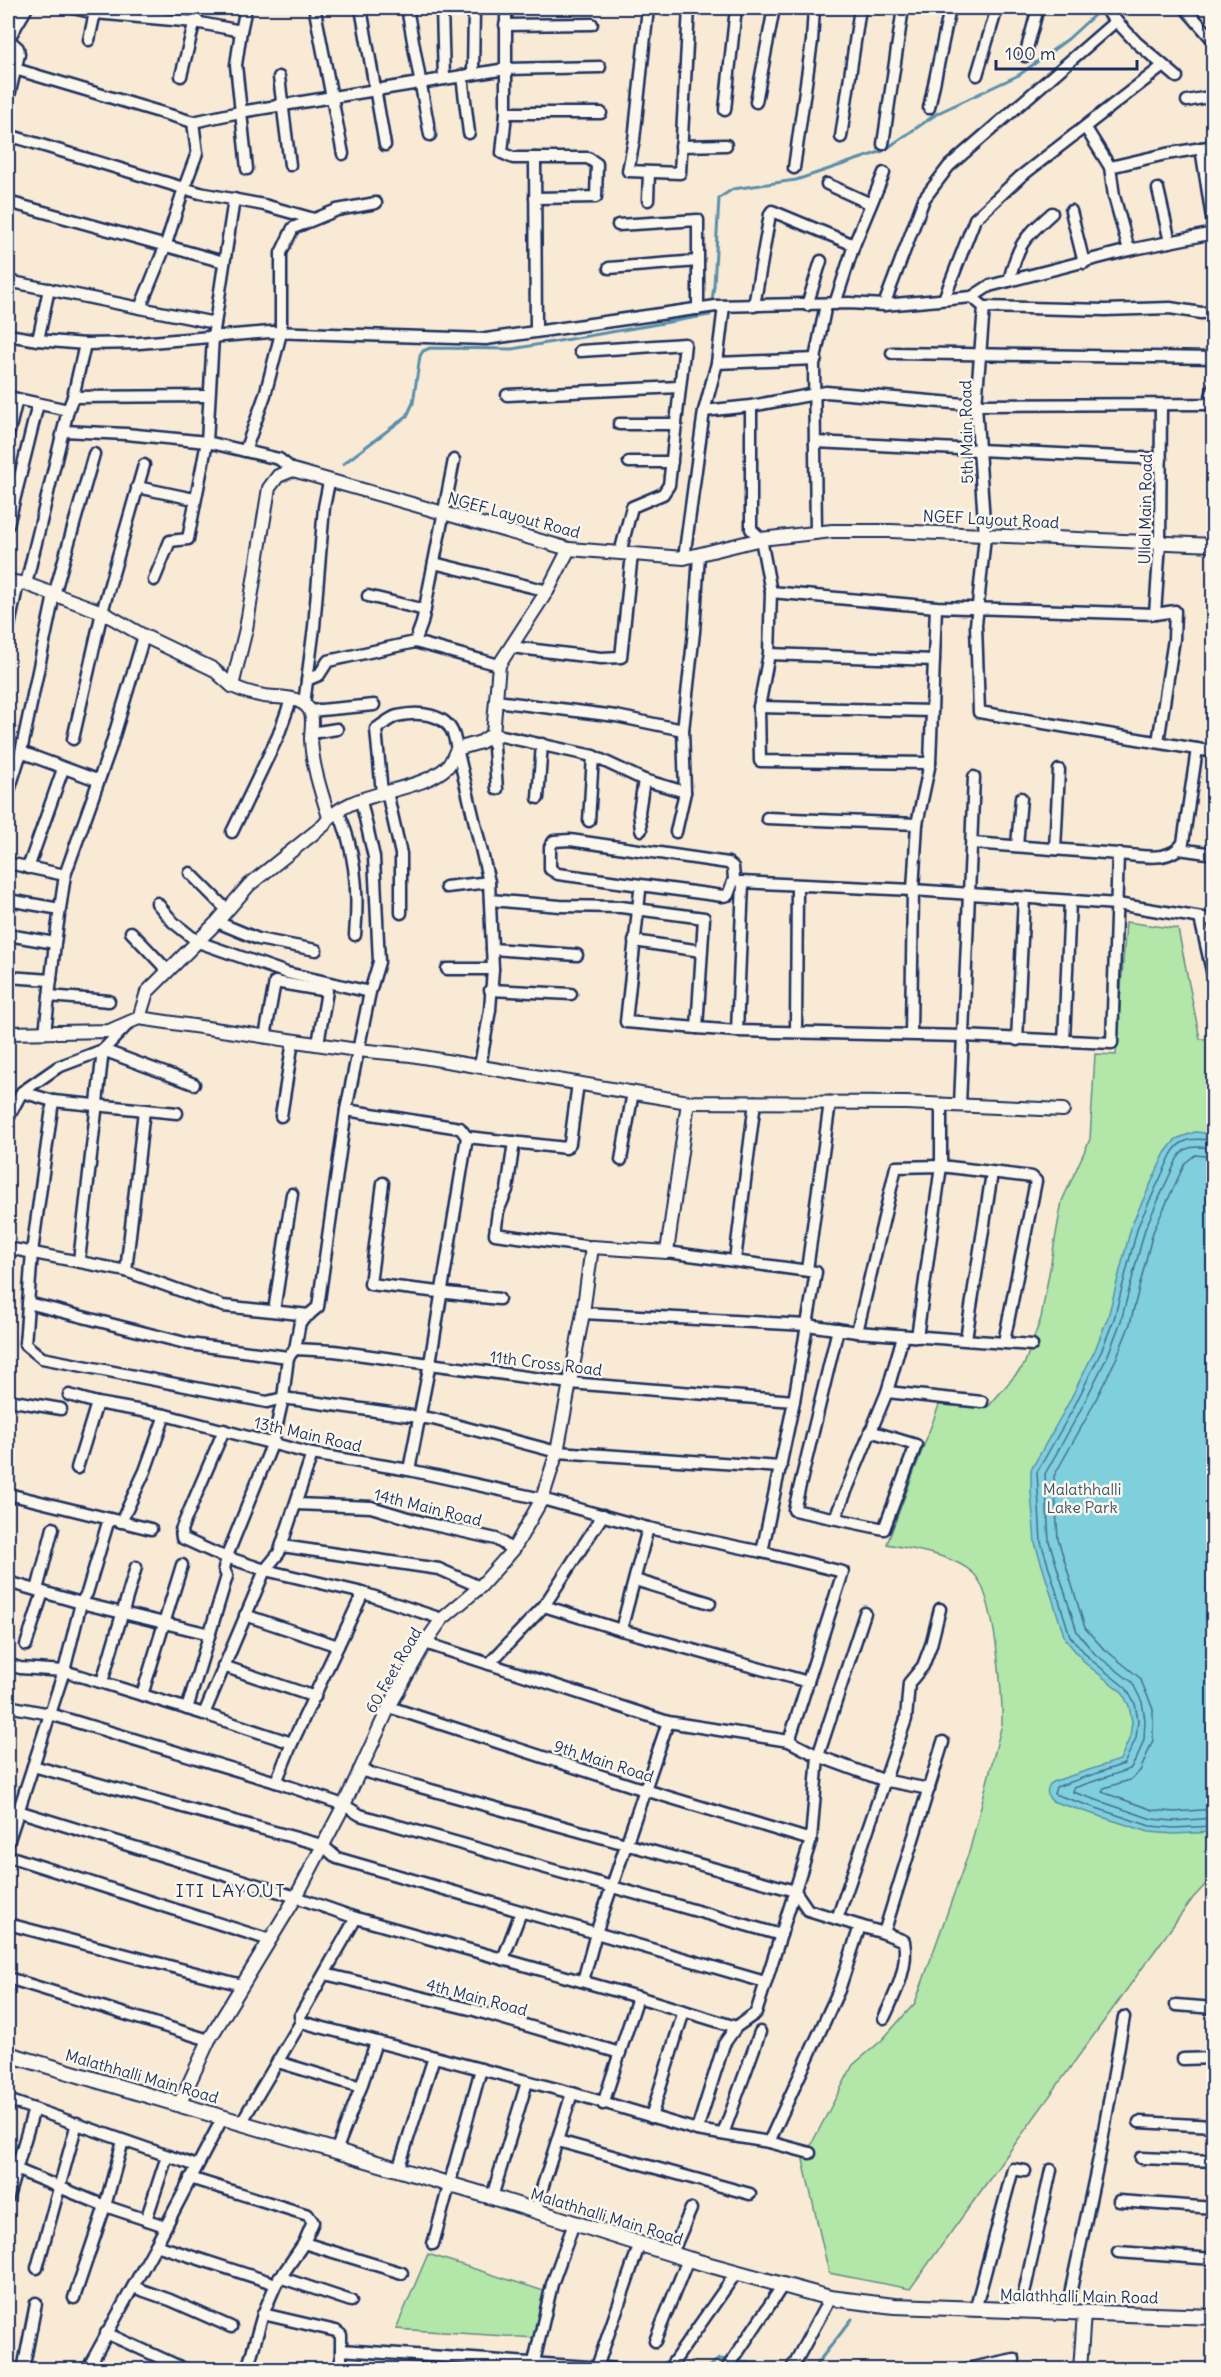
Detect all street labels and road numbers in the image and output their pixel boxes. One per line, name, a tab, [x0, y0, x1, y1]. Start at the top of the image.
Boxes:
street label: 5th Main Road	[955, 380, 977, 484]
street label: Ullal Main Road	[1134, 453, 1156, 565]
street label: NGEF Layout Road	[445, 488, 583, 542]
street label: NGEF Layout Road	[922, 505, 1060, 533]
street label: 11th Cross Road	[489, 1346, 603, 1380]
street label: 13th Main Road	[252, 1412, 364, 1456]
street label: 14th Main Road	[372, 1484, 484, 1530]
street label: 60 Feet Road	[360, 1624, 426, 1716]
street label: 9th Main Road	[552, 1735, 656, 1787]
street label: 4th Main Road	[424, 1974, 530, 2020]
street label: Malathhalli Main Road	[63, 2045, 221, 2107]
street label: Malathhalli Main Road	[528, 2183, 686, 2249]
street label: Malathhalli Main Road	[1000, 2285, 1158, 2307]

